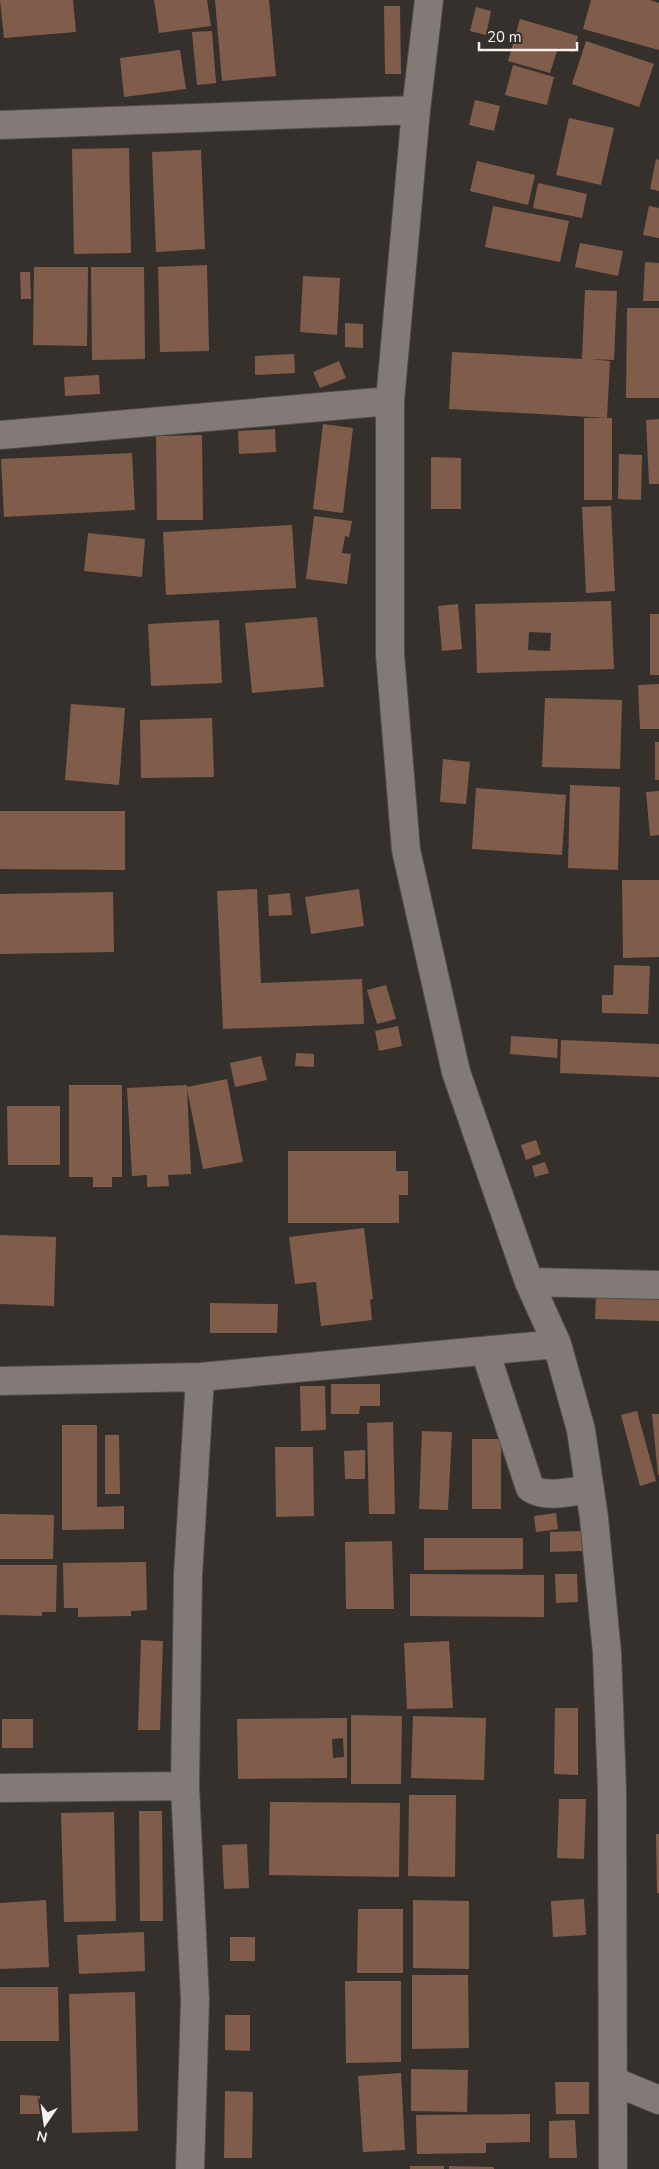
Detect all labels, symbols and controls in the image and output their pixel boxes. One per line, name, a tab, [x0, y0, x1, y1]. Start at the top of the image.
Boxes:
scale bar	[479, 20, 576, 52]
text: 20 m	[487, 27, 522, 47]
north arrow	[20, 2099, 70, 2149]
text: N	[35, 2126, 49, 2147]

